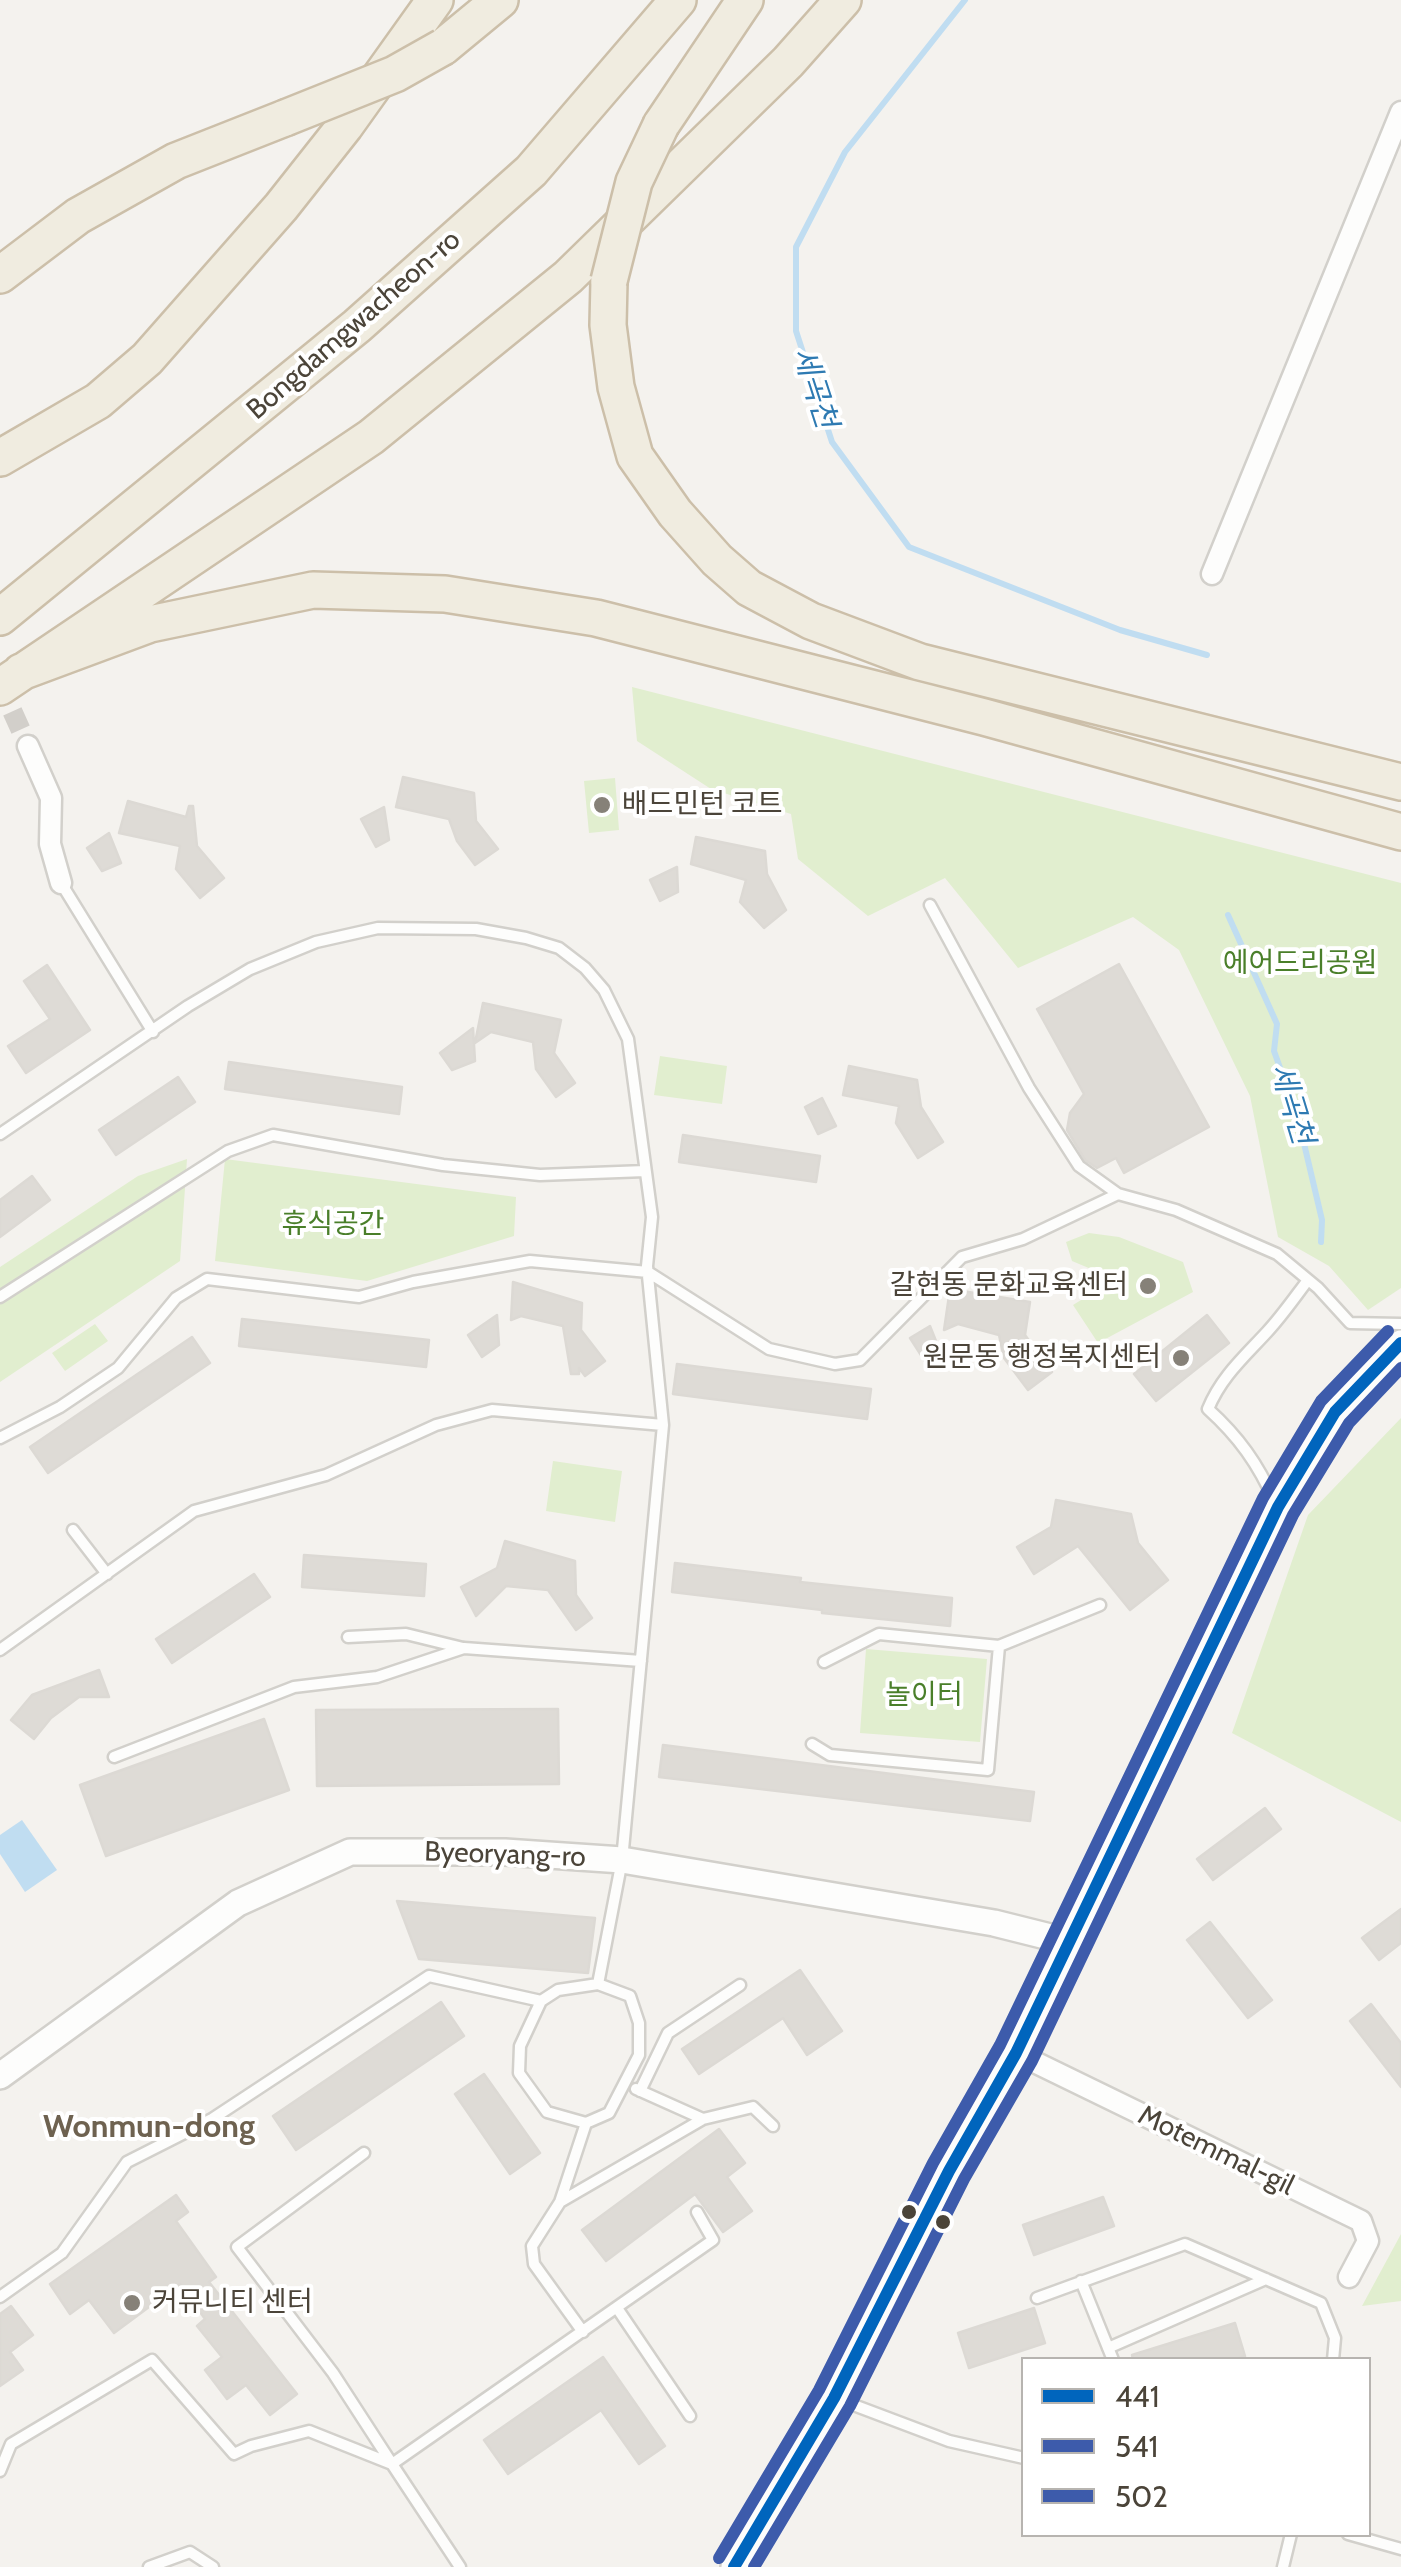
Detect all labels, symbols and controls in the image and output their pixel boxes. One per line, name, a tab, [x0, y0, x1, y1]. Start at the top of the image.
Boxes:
street label: Bongdamgwacheon-ro	[240, 223, 468, 427]
water label: 세곡천	[784, 343, 844, 433]
place label: 배드민턴 코트	[622, 788, 783, 822]
marker: 배드민턴 코트	[591, 794, 613, 816]
park label: 에어드리공원	[1223, 947, 1377, 981]
water label: 세곡천	[1262, 1059, 1320, 1149]
park label: 휴식공간	[281, 1208, 385, 1242]
place label: 갈현동 문화교육센터	[890, 1269, 1128, 1303]
marker: 갈현동 문화교육센터	[1137, 1275, 1159, 1297]
place label: 원문동 행정복지센터	[923, 1341, 1161, 1375]
marker: 원문동 행정복지센터	[1170, 1347, 1192, 1369]
park label: 놀이터	[885, 1679, 963, 1713]
street label: Byeoryang-ro	[424, 1835, 586, 1875]
street label: Motemmal-gil	[1133, 2099, 1299, 2203]
district label: Wonmun-dong	[43, 2109, 255, 2147]
unlabelled marker	[899, 2202, 919, 2222]
unlabelled marker	[933, 2212, 953, 2232]
place label: 커뮤니티 센터	[152, 2286, 313, 2320]
marker: 커뮤니티 센터	[121, 2292, 143, 2314]
legend	[1021, 2357, 1371, 2537]
text: 441	[1115, 2378, 1159, 2415]
text: 541	[1115, 2428, 1158, 2465]
text: 502	[1115, 2478, 1168, 2515]

